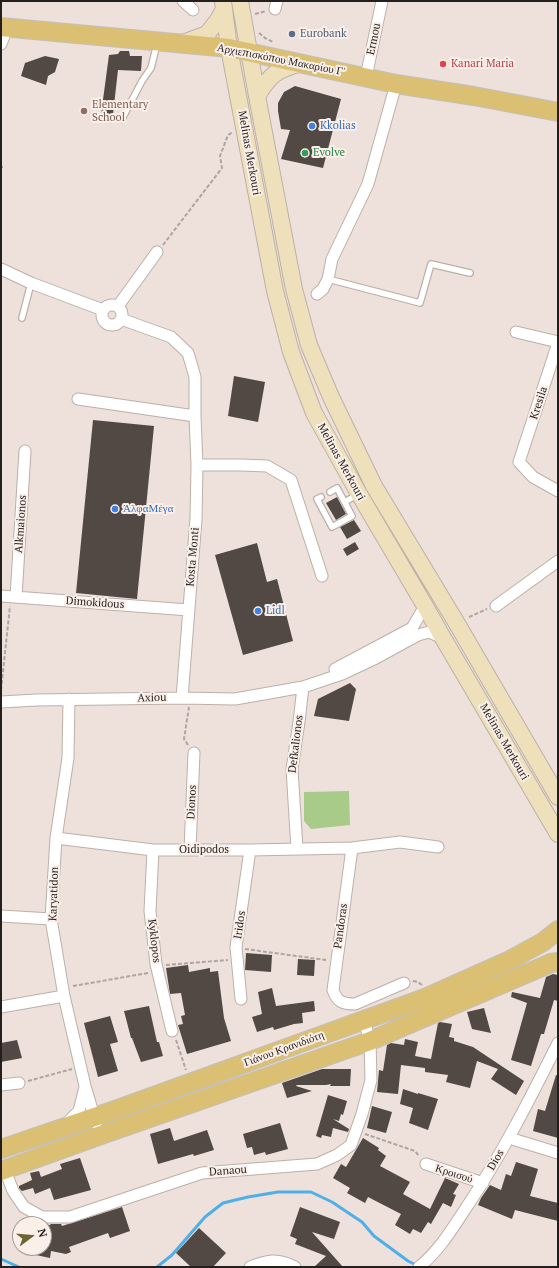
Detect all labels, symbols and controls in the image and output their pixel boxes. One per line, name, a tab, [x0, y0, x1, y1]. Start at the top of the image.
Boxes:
street label: Ermou	[364, 22, 384, 56]
place label: Eurobank	[300, 27, 347, 41]
marker: Eurobank	[287, 29, 297, 39]
street label: Αρχιεπισκόπου Μακαρίου Γ'	[216, 41, 346, 79]
place label: Kanari Maria	[451, 57, 514, 71]
marker: Kanari Maria	[438, 59, 448, 69]
place label: Elementary School	[92, 98, 148, 124]
marker: Elementary School	[79, 106, 89, 116]
street label: Melinas Merkouri	[235, 110, 263, 196]
place label: Kkolias	[320, 119, 356, 133]
marker: Kkolias	[307, 121, 317, 131]
place label: Evolve	[313, 146, 345, 160]
marker: Evolve	[300, 148, 310, 158]
street label: Kresila	[528, 385, 550, 421]
street label: Melinas Merkouri	[314, 421, 368, 503]
street label: Alkmaionos	[12, 494, 30, 554]
place label: ΆλφαΜέγα	[123, 502, 173, 516]
marker: ΆλφαΜέγα	[110, 504, 120, 514]
street label: Kosta Monti	[184, 527, 202, 587]
street label: Dimokidous	[65, 594, 125, 612]
place label: Lidl	[266, 604, 285, 618]
marker: Lidl	[253, 606, 263, 616]
street label: Axiou	[137, 691, 167, 705]
street label: Melinas Merkouri	[477, 701, 531, 783]
street label: Defkalionos	[286, 714, 306, 774]
street label: Dionos	[185, 784, 199, 820]
street label: Oidipodos	[179, 843, 229, 857]
street label: Karyatidon	[46, 867, 62, 921]
street label: Pandoras	[331, 903, 351, 949]
street label: Iridos	[231, 910, 249, 940]
street label: Kyklopos	[145, 918, 163, 964]
street label: Γιάνου Κρανιδιότη	[242, 1028, 326, 1070]
street label: Dios	[485, 1147, 507, 1173]
street label: Κροισού	[434, 1162, 474, 1186]
street label: Danaou	[209, 1163, 247, 1179]
north arrow	[12, 1216, 52, 1256]
text: N	[35, 1227, 50, 1239]

